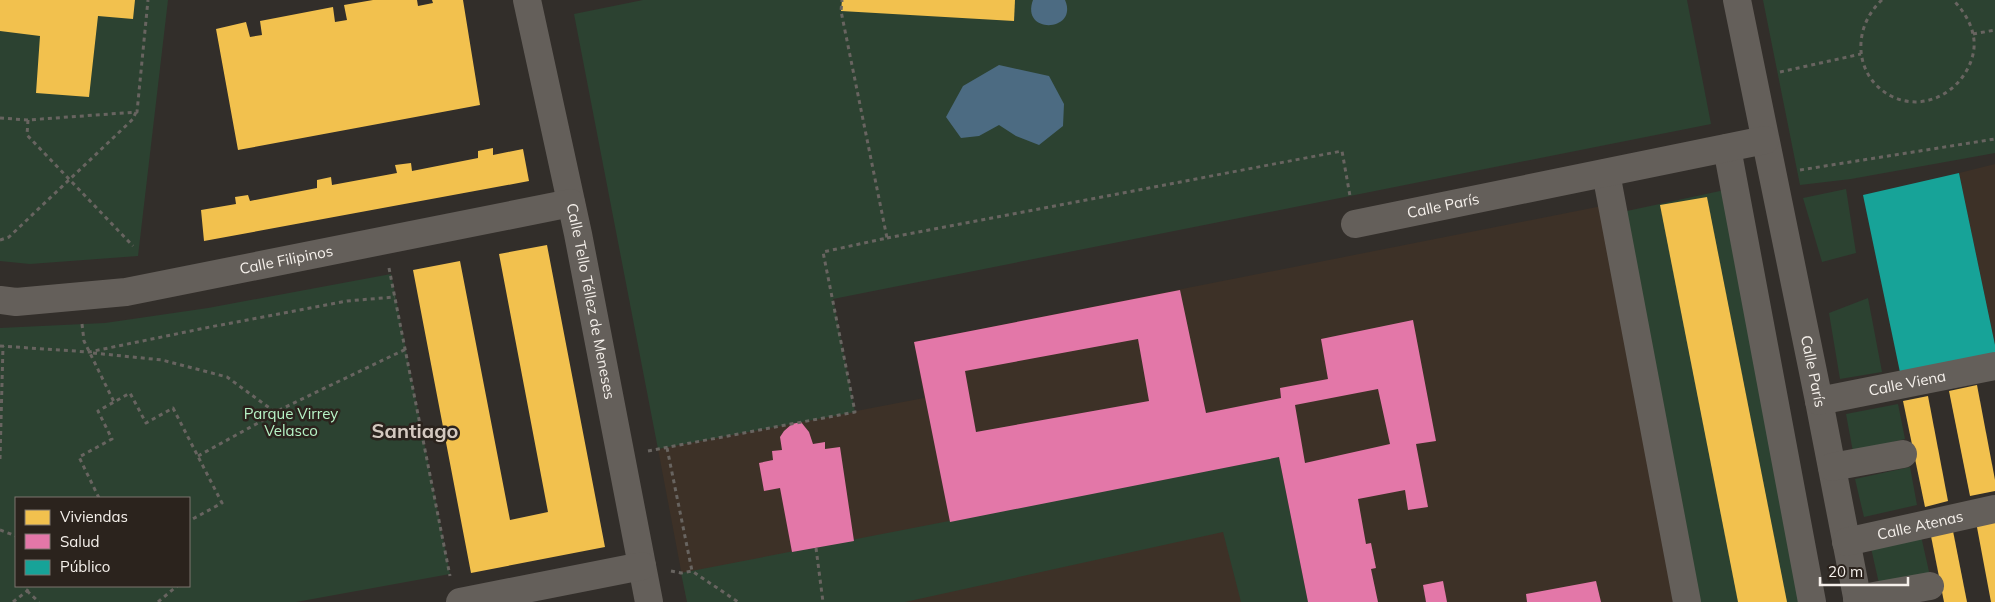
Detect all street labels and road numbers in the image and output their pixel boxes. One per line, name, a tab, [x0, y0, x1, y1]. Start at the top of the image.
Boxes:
street label: Calle París	[1405, 189, 1481, 222]
street label: Calle Tello Téllez de Meneses	[563, 201, 620, 401]
street label: Calle Filipinos	[238, 241, 335, 278]
street label: Calle París	[1797, 333, 1830, 409]
street label: Calle Viena	[1867, 366, 1947, 400]
street label: Calle Atenas	[1875, 506, 1965, 544]

